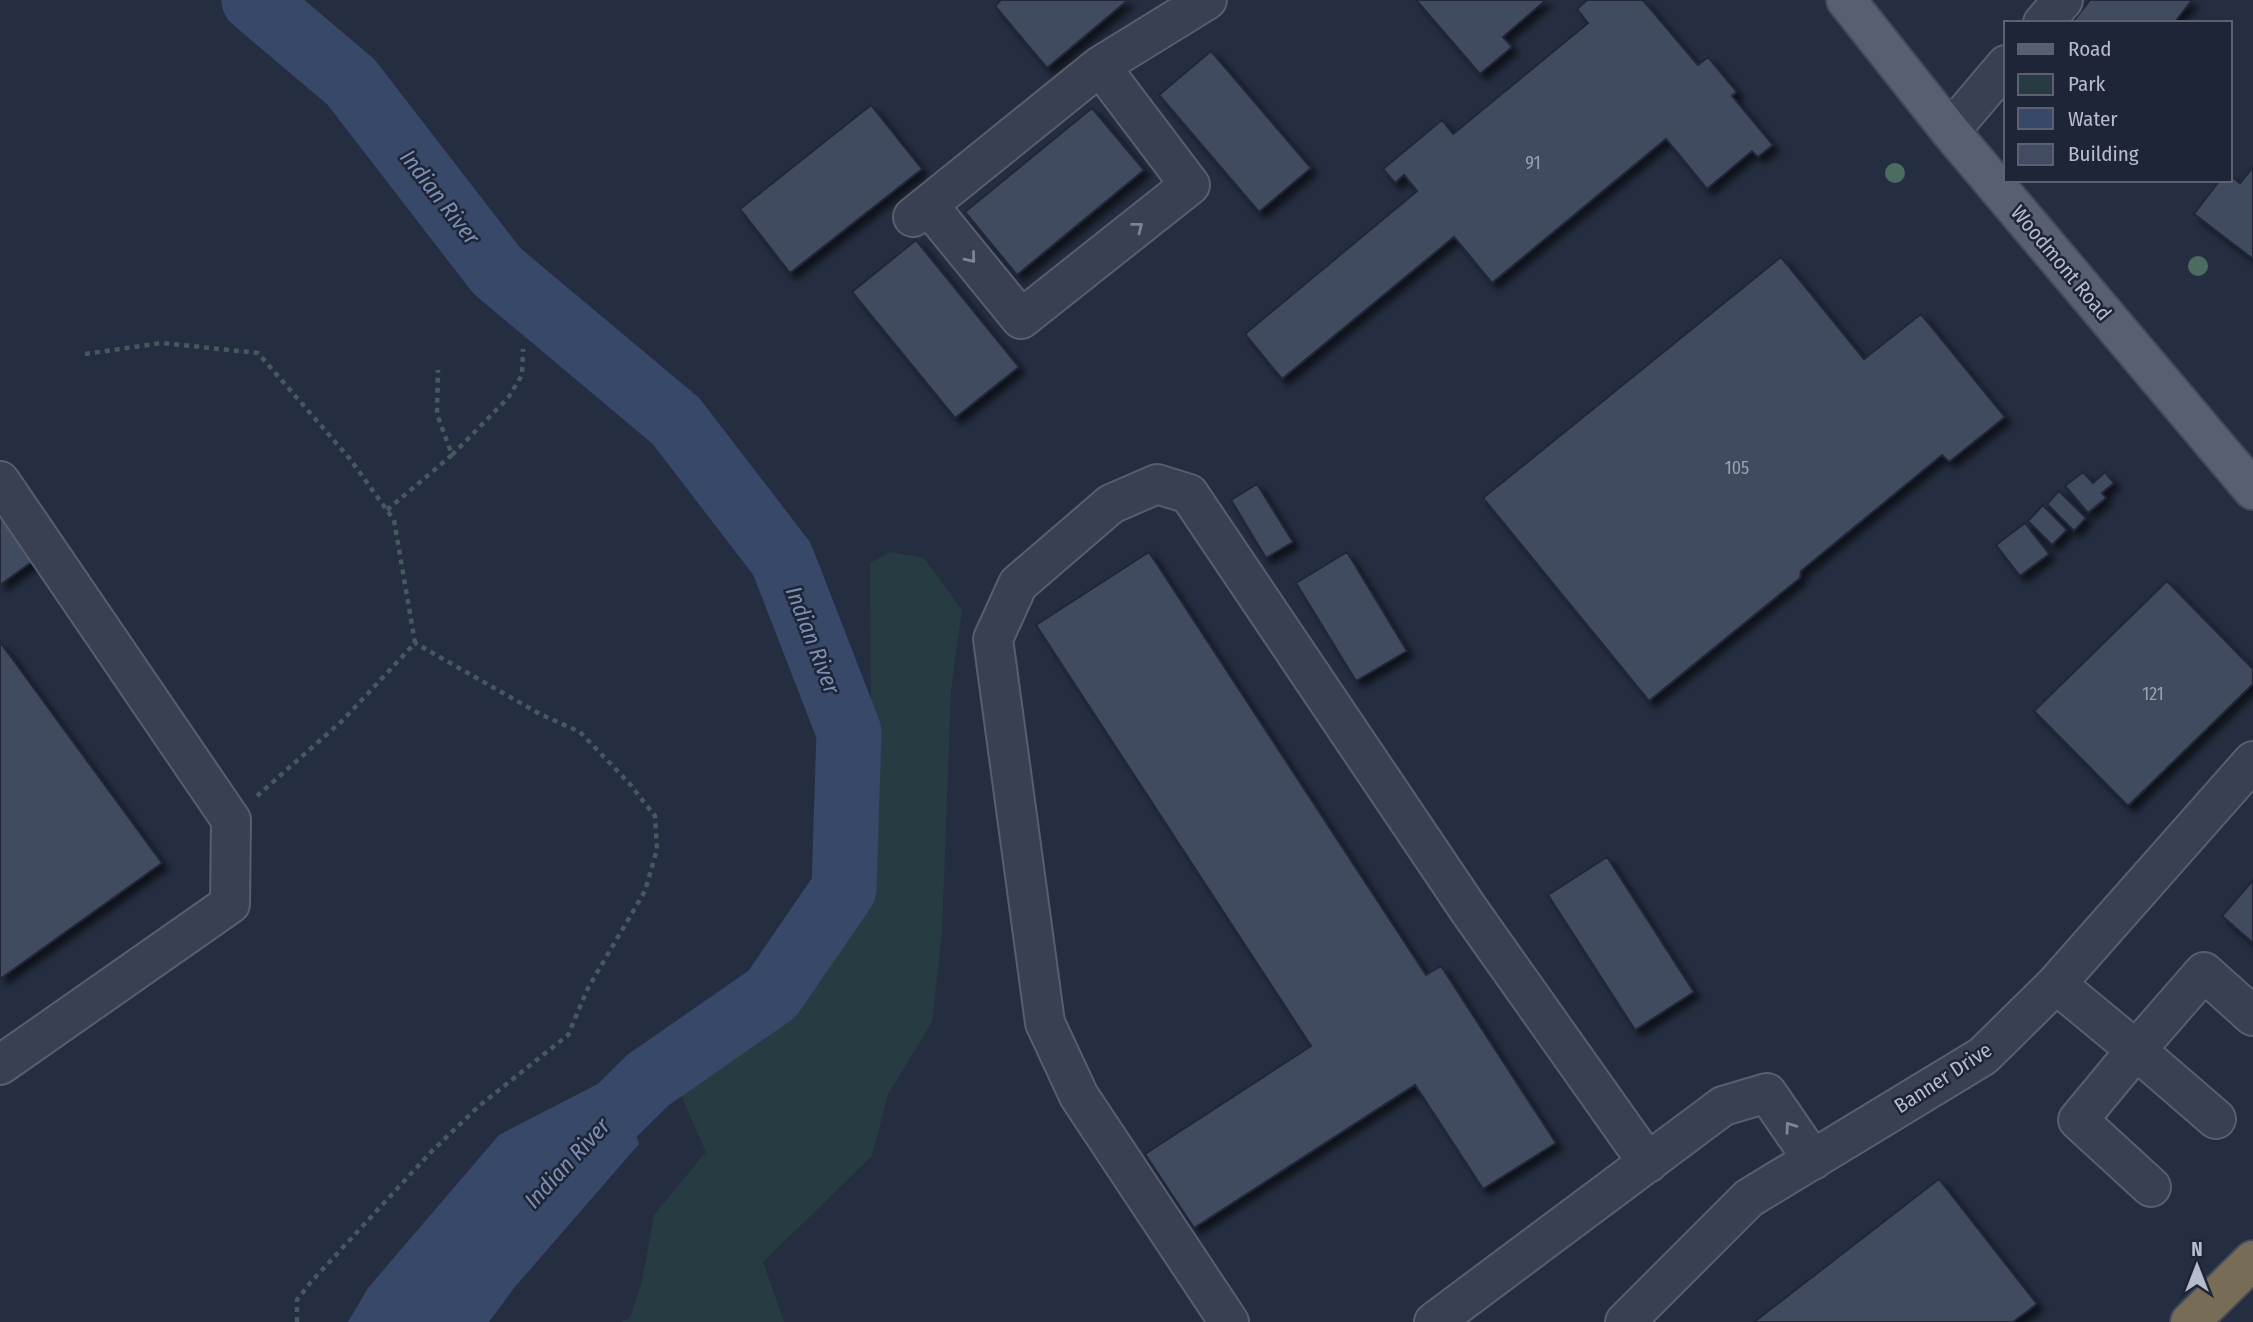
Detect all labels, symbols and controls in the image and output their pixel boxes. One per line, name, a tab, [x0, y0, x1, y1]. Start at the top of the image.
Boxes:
legend	[2004, 21, 2232, 182]
text: Road	[2068, 36, 2112, 62]
text: Park	[2068, 71, 2106, 97]
text: Water	[2068, 106, 2118, 132]
text: Building	[2068, 141, 2139, 167]
water label: Indian River	[394, 144, 486, 251]
house number: 91	[1525, 152, 1541, 174]
street label: Woodmont Road	[2005, 200, 2117, 326]
one-way arrow	[1130, 222, 1142, 235]
one-way arrow	[963, 250, 975, 263]
house number: 105	[1725, 457, 1749, 479]
water label: Indian River	[780, 582, 847, 699]
house number: 121	[2142, 683, 2164, 705]
street label: Banner Drive	[1889, 1037, 1997, 1119]
water label: Indian River	[518, 1112, 616, 1214]
one-way arrow	[1785, 1121, 1798, 1134]
north arrow	[2162, 1231, 2232, 1301]
text: N	[2191, 1238, 2203, 1261]

